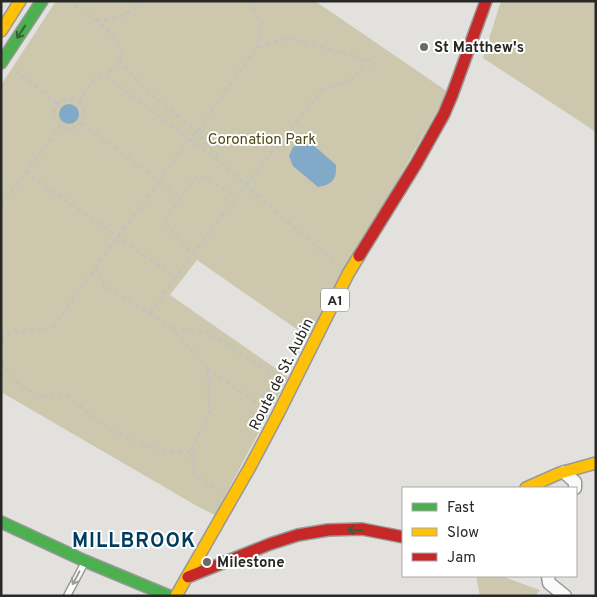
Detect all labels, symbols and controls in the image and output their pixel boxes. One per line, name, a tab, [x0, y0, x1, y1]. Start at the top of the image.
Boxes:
one-way arrow	[16, 25, 27, 39]
place label: St Matthew's	[434, 39, 524, 58]
marker: St Matthew's	[418, 41, 430, 53]
park label: Coronation Park	[208, 131, 316, 150]
road number: A1	[321, 288, 349, 312]
street label: Route de St. Aubin	[246, 315, 319, 434]
legend	[402, 487, 577, 577]
text: Fast	[447, 499, 475, 518]
text: Slow	[447, 524, 479, 543]
one-way arrow	[347, 525, 364, 535]
district label: MILLBROOK	[72, 529, 196, 555]
text: Jam	[447, 549, 476, 568]
place label: Milestone	[217, 554, 285, 573]
marker: Milestone	[201, 556, 213, 568]
one-way arrow	[71, 571, 81, 586]

